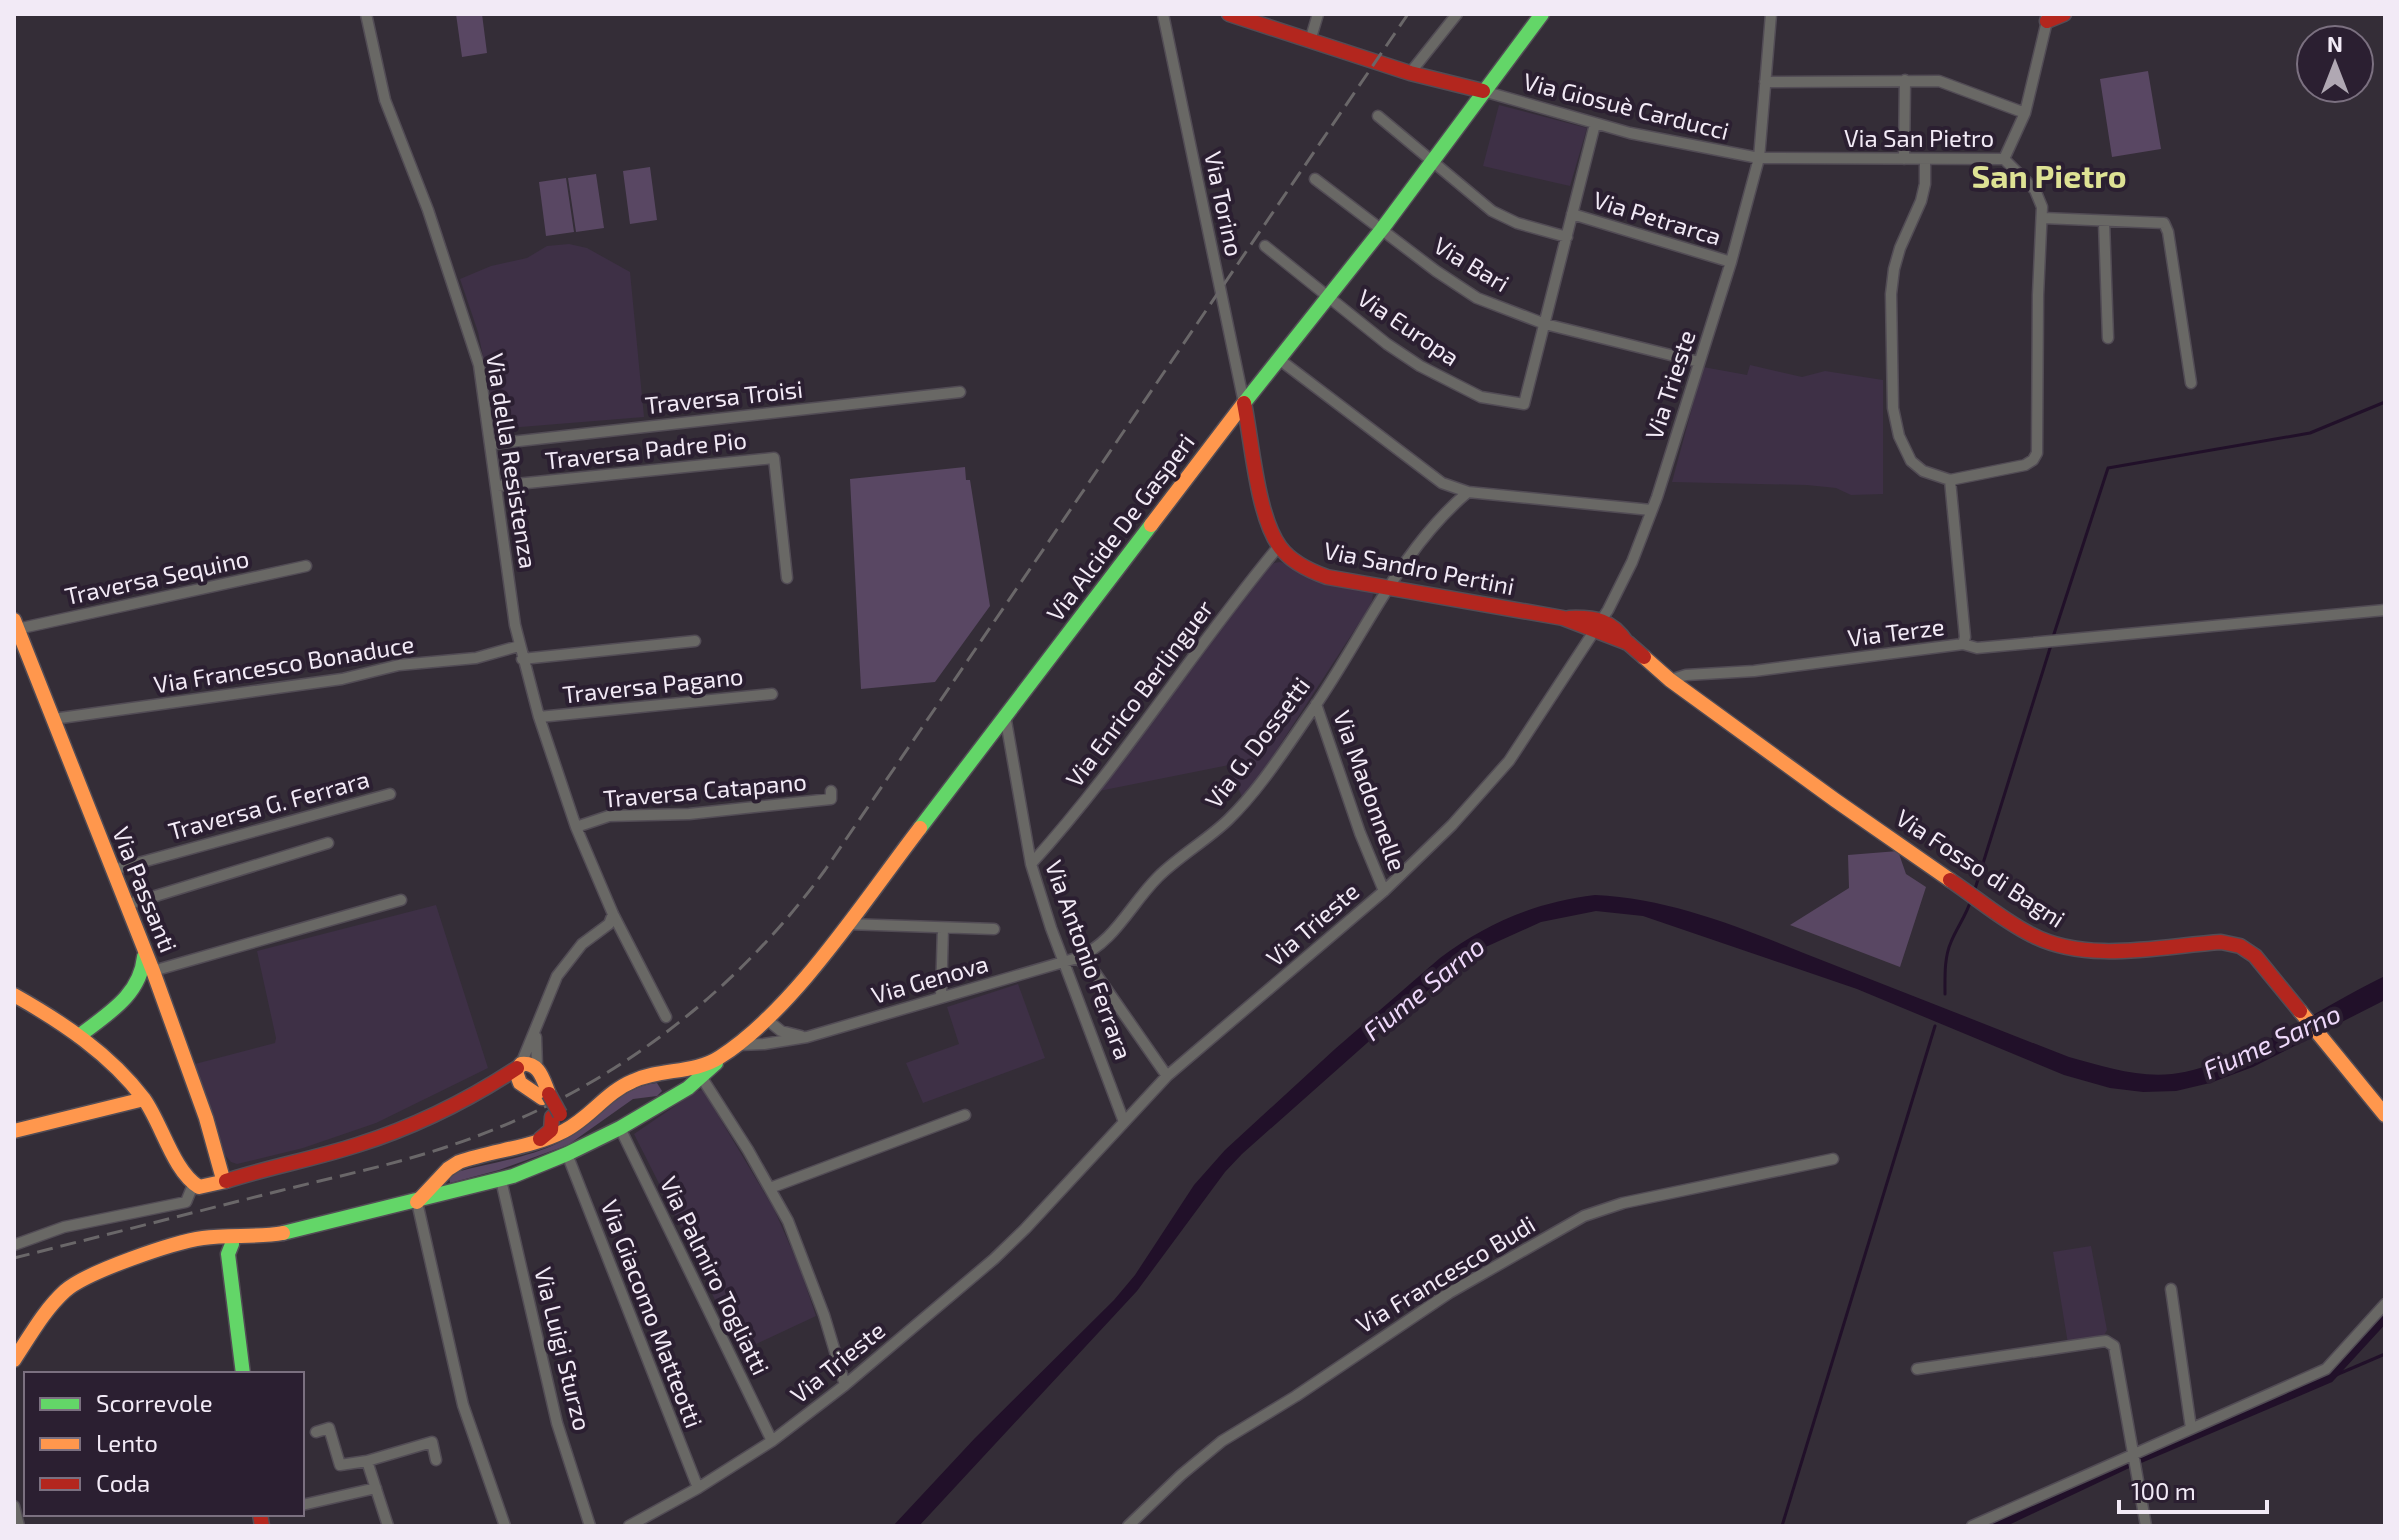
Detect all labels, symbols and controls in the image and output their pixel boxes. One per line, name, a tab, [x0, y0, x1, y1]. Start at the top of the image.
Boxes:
north arrow	[2295, 24, 2375, 104]
text: N	[2327, 30, 2343, 56]
street label: Via Giosuè Carducci	[1521, 66, 1732, 145]
street label: Via San Pietro	[1844, 123, 1994, 152]
street label: Via Torino	[1199, 149, 1250, 259]
district label: San Pietro	[1971, 156, 2127, 194]
street label: Via Petrarca	[1590, 184, 1725, 251]
street label: Via Bari	[1429, 230, 1515, 297]
street label: Via Europa	[1353, 282, 1465, 371]
street label: Via Trieste	[1638, 326, 1701, 443]
street label: Via della Resistenza	[481, 351, 544, 571]
street label: Traversa Troisi	[643, 374, 804, 419]
street label: Traversa Padre Pio	[544, 424, 748, 475]
street label: Via Alcide De Gasperi	[1040, 428, 1200, 627]
street label: Via Sandro Pertini	[1322, 535, 1517, 600]
street label: Traversa Sequino	[62, 543, 251, 610]
street label: Via Enrico Berlinguer	[1059, 594, 1219, 792]
street label: Via Terze	[1846, 611, 1946, 652]
street label: Via Francesco Bonaduce	[152, 629, 416, 698]
street label: Traversa Pagano	[561, 661, 745, 708]
street label: Via G. Dossetti	[1198, 671, 1315, 813]
street label: Via Madonnelle	[1328, 706, 1413, 875]
street label: Traversa G. Ferrara	[165, 764, 372, 845]
street label: Traversa Catapano	[602, 766, 808, 813]
street label: Via Fosso di Bagni	[1891, 802, 2071, 933]
street label: Via Passanti	[107, 822, 184, 956]
street label: Via Antonio Ferrara	[1040, 856, 1139, 1063]
street label: Via Trieste	[1260, 876, 1364, 972]
water label: Fiume Sarno	[1356, 930, 1490, 1046]
street label: Via Genova	[868, 948, 991, 1009]
water label: Fiume Sarno	[2198, 997, 2345, 1085]
street label: Via Palmiro Togliatti	[655, 1171, 776, 1379]
street label: Via Giacomo Matteotti	[596, 1195, 709, 1431]
street label: Via Francesco Budi	[1350, 1209, 1540, 1339]
street label: Via Luigi Sturzo	[529, 1264, 598, 1433]
street label: Via Trieste	[784, 1315, 890, 1409]
legend	[24, 1372, 304, 1516]
text: Scorrevole	[96, 1388, 213, 1417]
text: Lento	[96, 1428, 158, 1457]
scale bar	[2119, 1464, 2267, 1514]
text: Coda	[96, 1468, 150, 1497]
text: 100 m	[2131, 1476, 2196, 1505]

